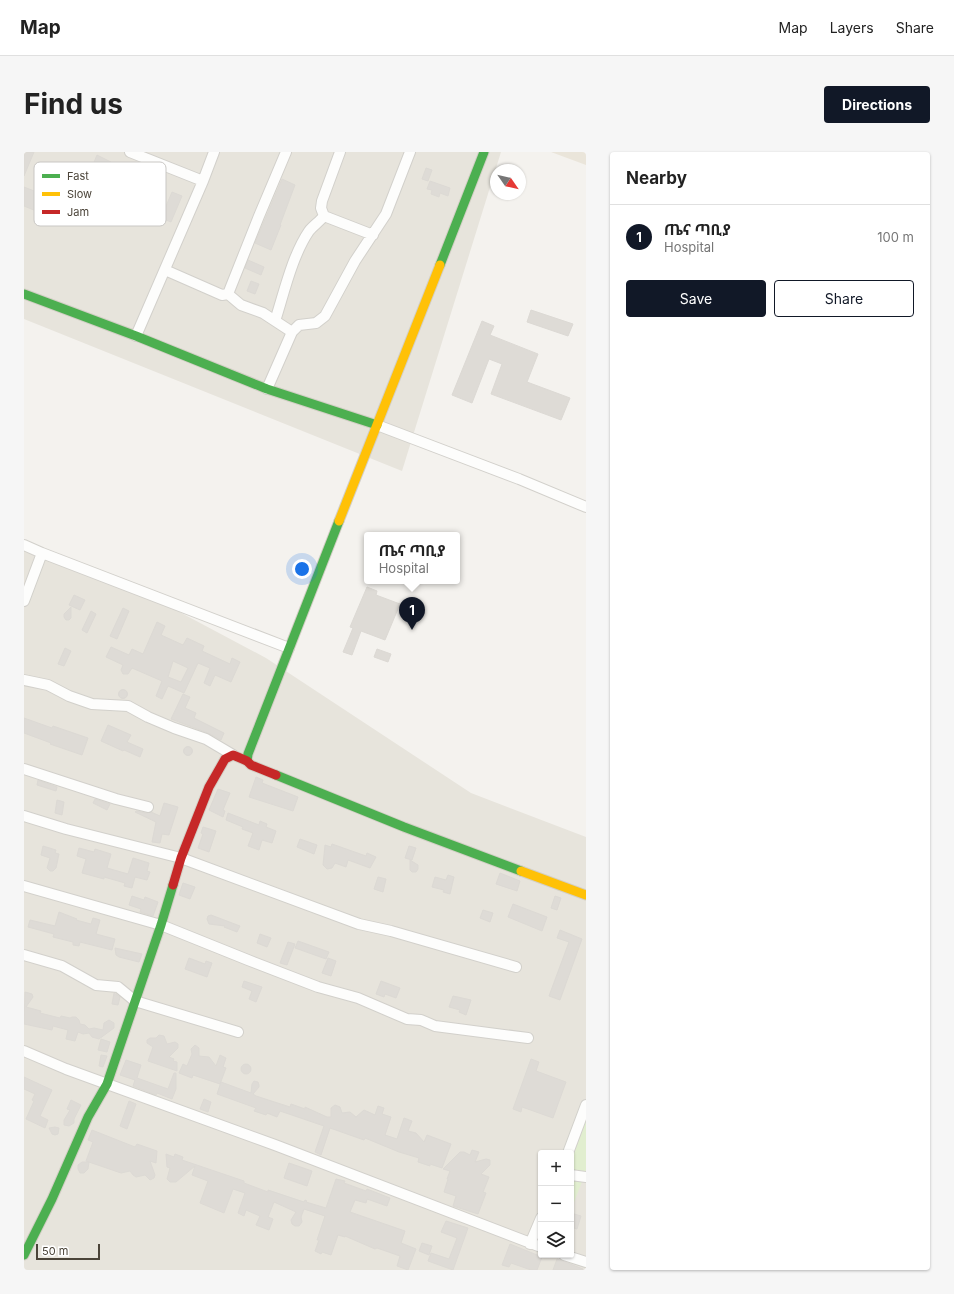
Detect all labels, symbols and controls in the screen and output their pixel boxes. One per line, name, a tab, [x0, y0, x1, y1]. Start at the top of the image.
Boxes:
text: Map	[20, 16, 61, 39]
text: Map	[779, 19, 808, 36]
text: Layers	[830, 19, 874, 36]
text: Share	[896, 19, 934, 36]
button: Directions	[824, 86, 930, 123]
text: Find us	[24, 87, 123, 121]
legend	[34, 162, 166, 226]
north arrow	[490, 164, 526, 200]
text: Nearby	[626, 168, 687, 188]
text: Fast	[67, 169, 89, 183]
text: Slow	[67, 187, 92, 201]
text: Jam	[67, 205, 89, 219]
text: ጤና ጣቢያ	[664, 220, 731, 239]
text: 1	[636, 229, 642, 245]
text: 100 m	[877, 229, 914, 245]
text: Hospital	[664, 239, 714, 255]
button: Save	[626, 280, 766, 317]
button: Share	[774, 280, 914, 317]
popup	[364, 532, 460, 584]
text: ጤና ጣቢያ	[379, 541, 445, 560]
your location	[292, 559, 312, 579]
text: Hospital	[379, 560, 429, 576]
pin: 1	[399, 597, 425, 630]
map controls	[538, 1150, 574, 1258]
button: +	[538, 1150, 574, 1186]
button: −	[538, 1186, 574, 1222]
button: layers	[538, 1222, 574, 1258]
scale bar	[36, 1242, 100, 1261]
text: 50 m	[42, 1244, 68, 1258]

